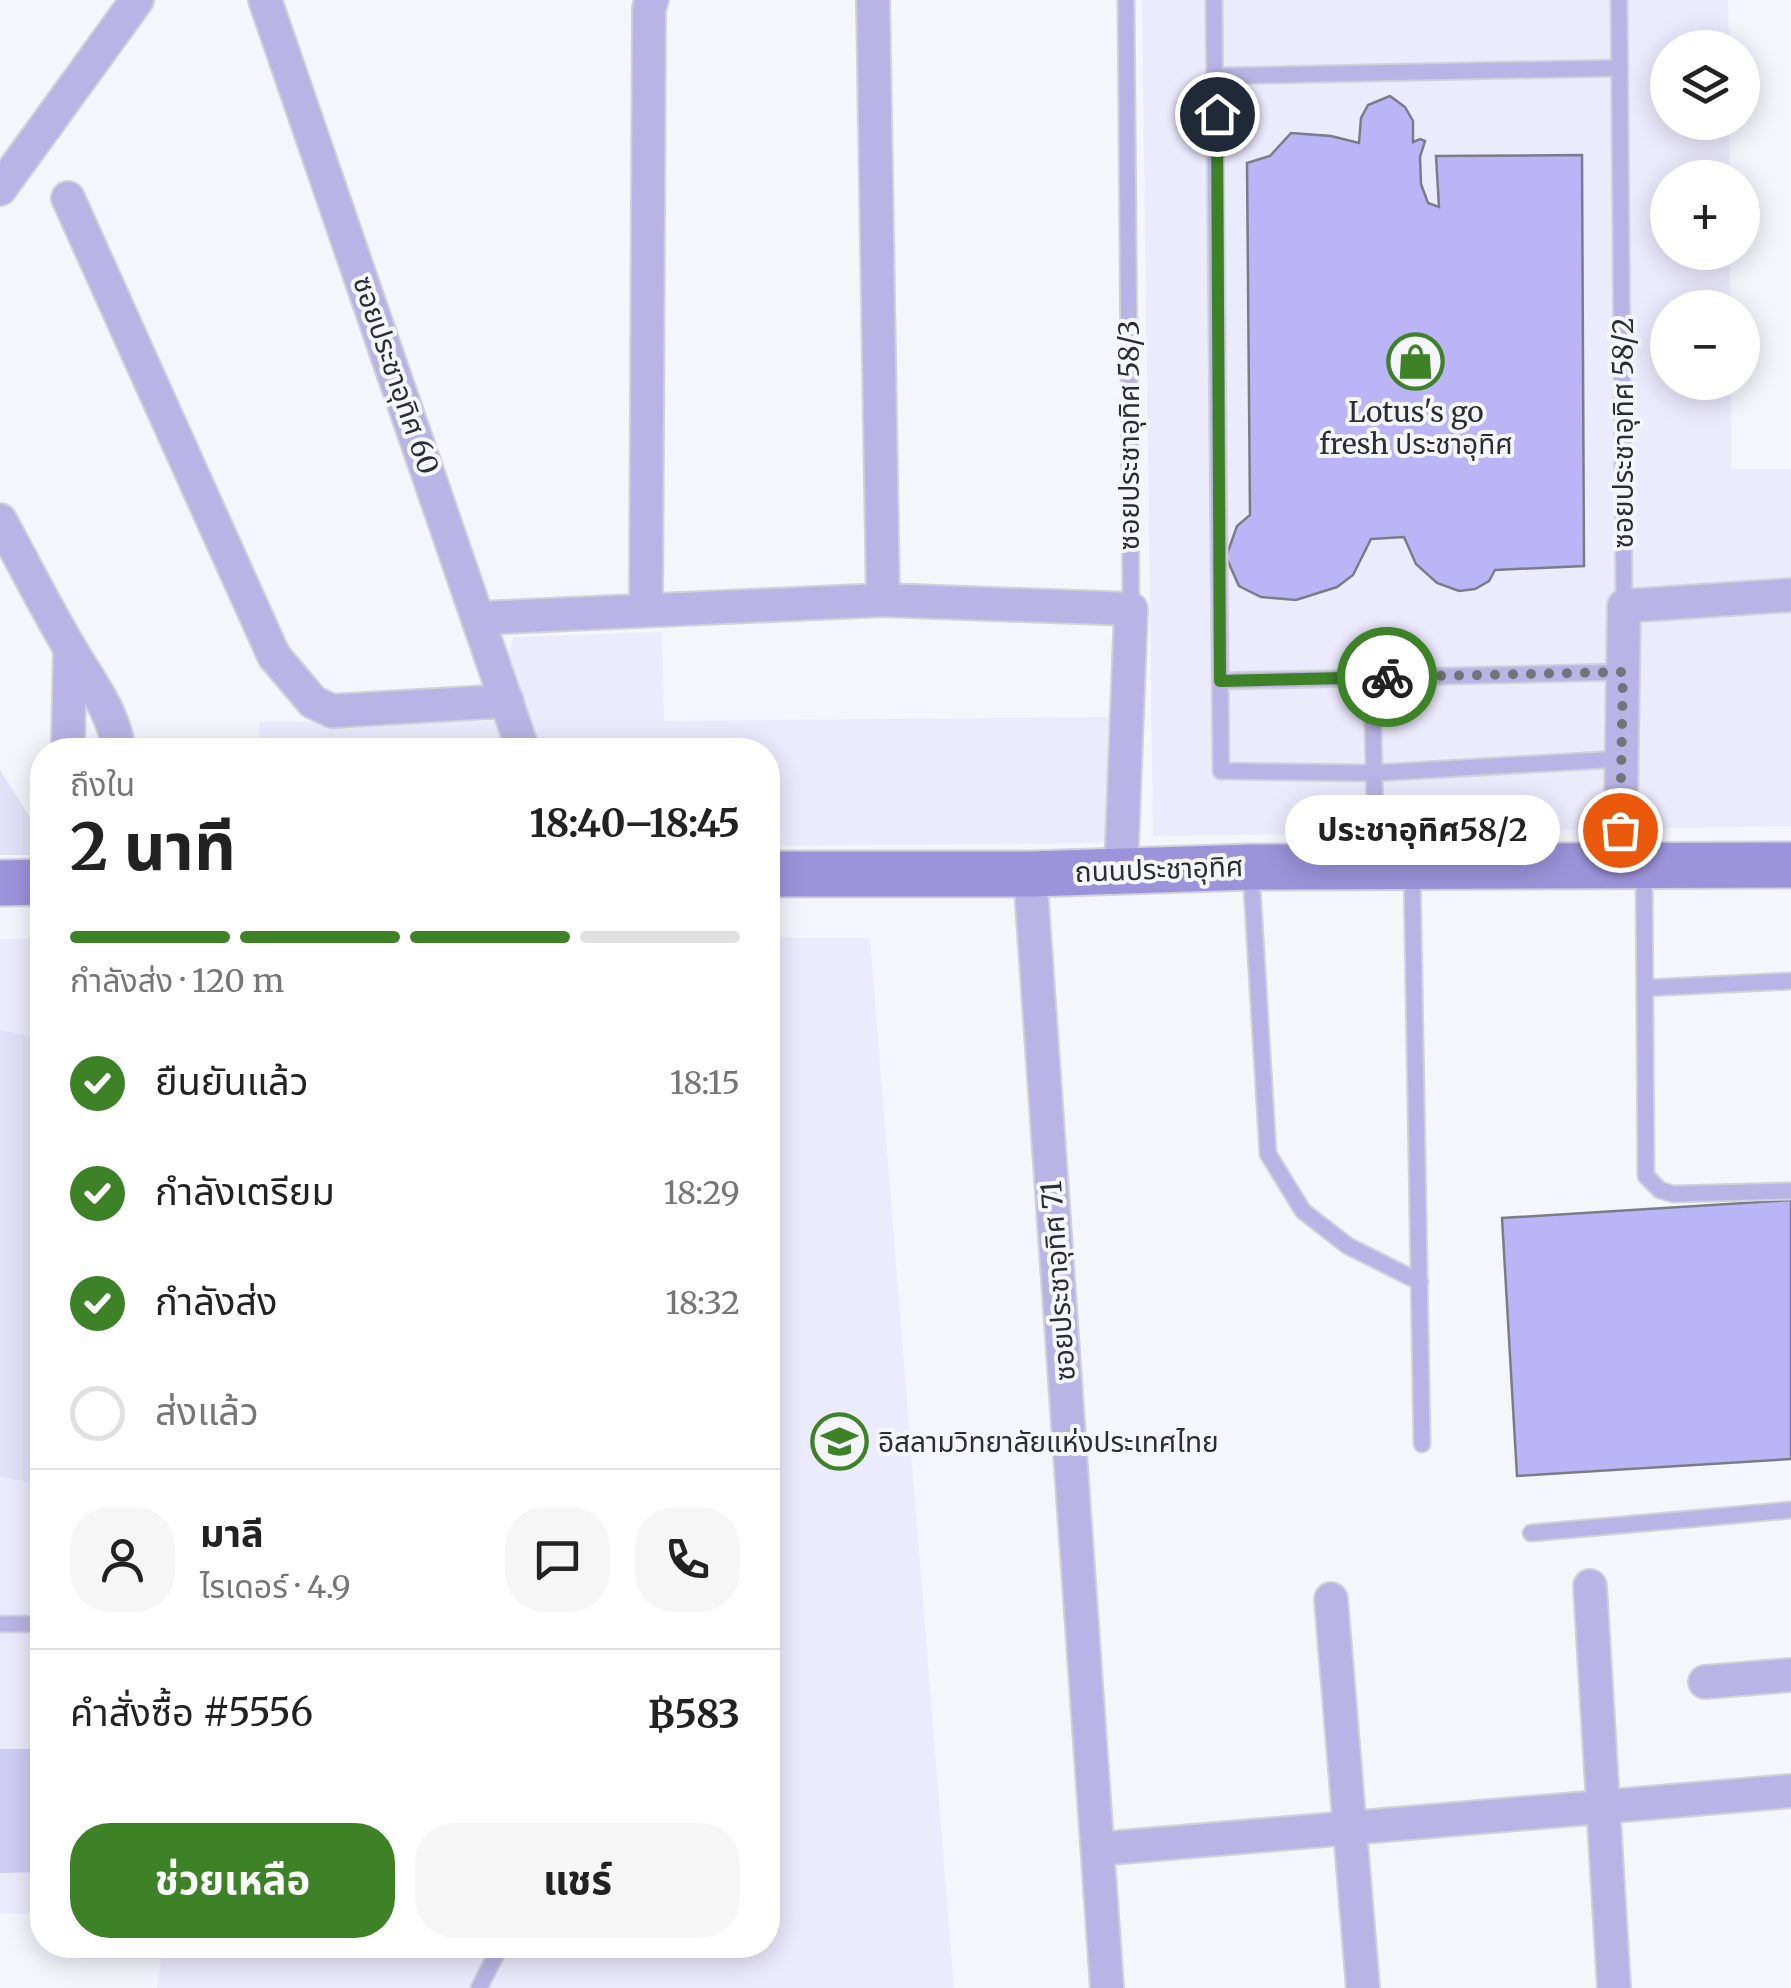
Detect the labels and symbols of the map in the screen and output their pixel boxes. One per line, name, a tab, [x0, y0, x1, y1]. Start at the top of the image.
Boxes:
pin	[1175, 72, 1260, 157]
street label: ซอยประชาอุทิศ 60	[345, 271, 447, 479]
street label: ซอยประชาอุทิศ 58/2	[1605, 317, 1641, 549]
street label: ซอยประชาอุทิศ 58/3	[1111, 320, 1147, 550]
shop icon: Lotus's go fresh ประชาอุทิศ	[1386, 331, 1446, 391]
place label: Lotus's go fresh ประชาอุทิศ	[1319, 394, 1513, 462]
courier	[1337, 627, 1437, 727]
pin	[1578, 788, 1663, 873]
callout: ประชาอุทิศ58/2	[1285, 795, 1560, 865]
street label: ถนนประชาอุทิศ	[1074, 848, 1244, 890]
street label: ซอยประชาอุทิศ 71	[1033, 1180, 1083, 1382]
school or university icon: อิสลามวิทยาลัยแห่งประเทศไทย	[809, 1412, 869, 1472]
place label: อิสลามวิทยาลัยแห่งประเทศไทย	[878, 1424, 1219, 1460]

